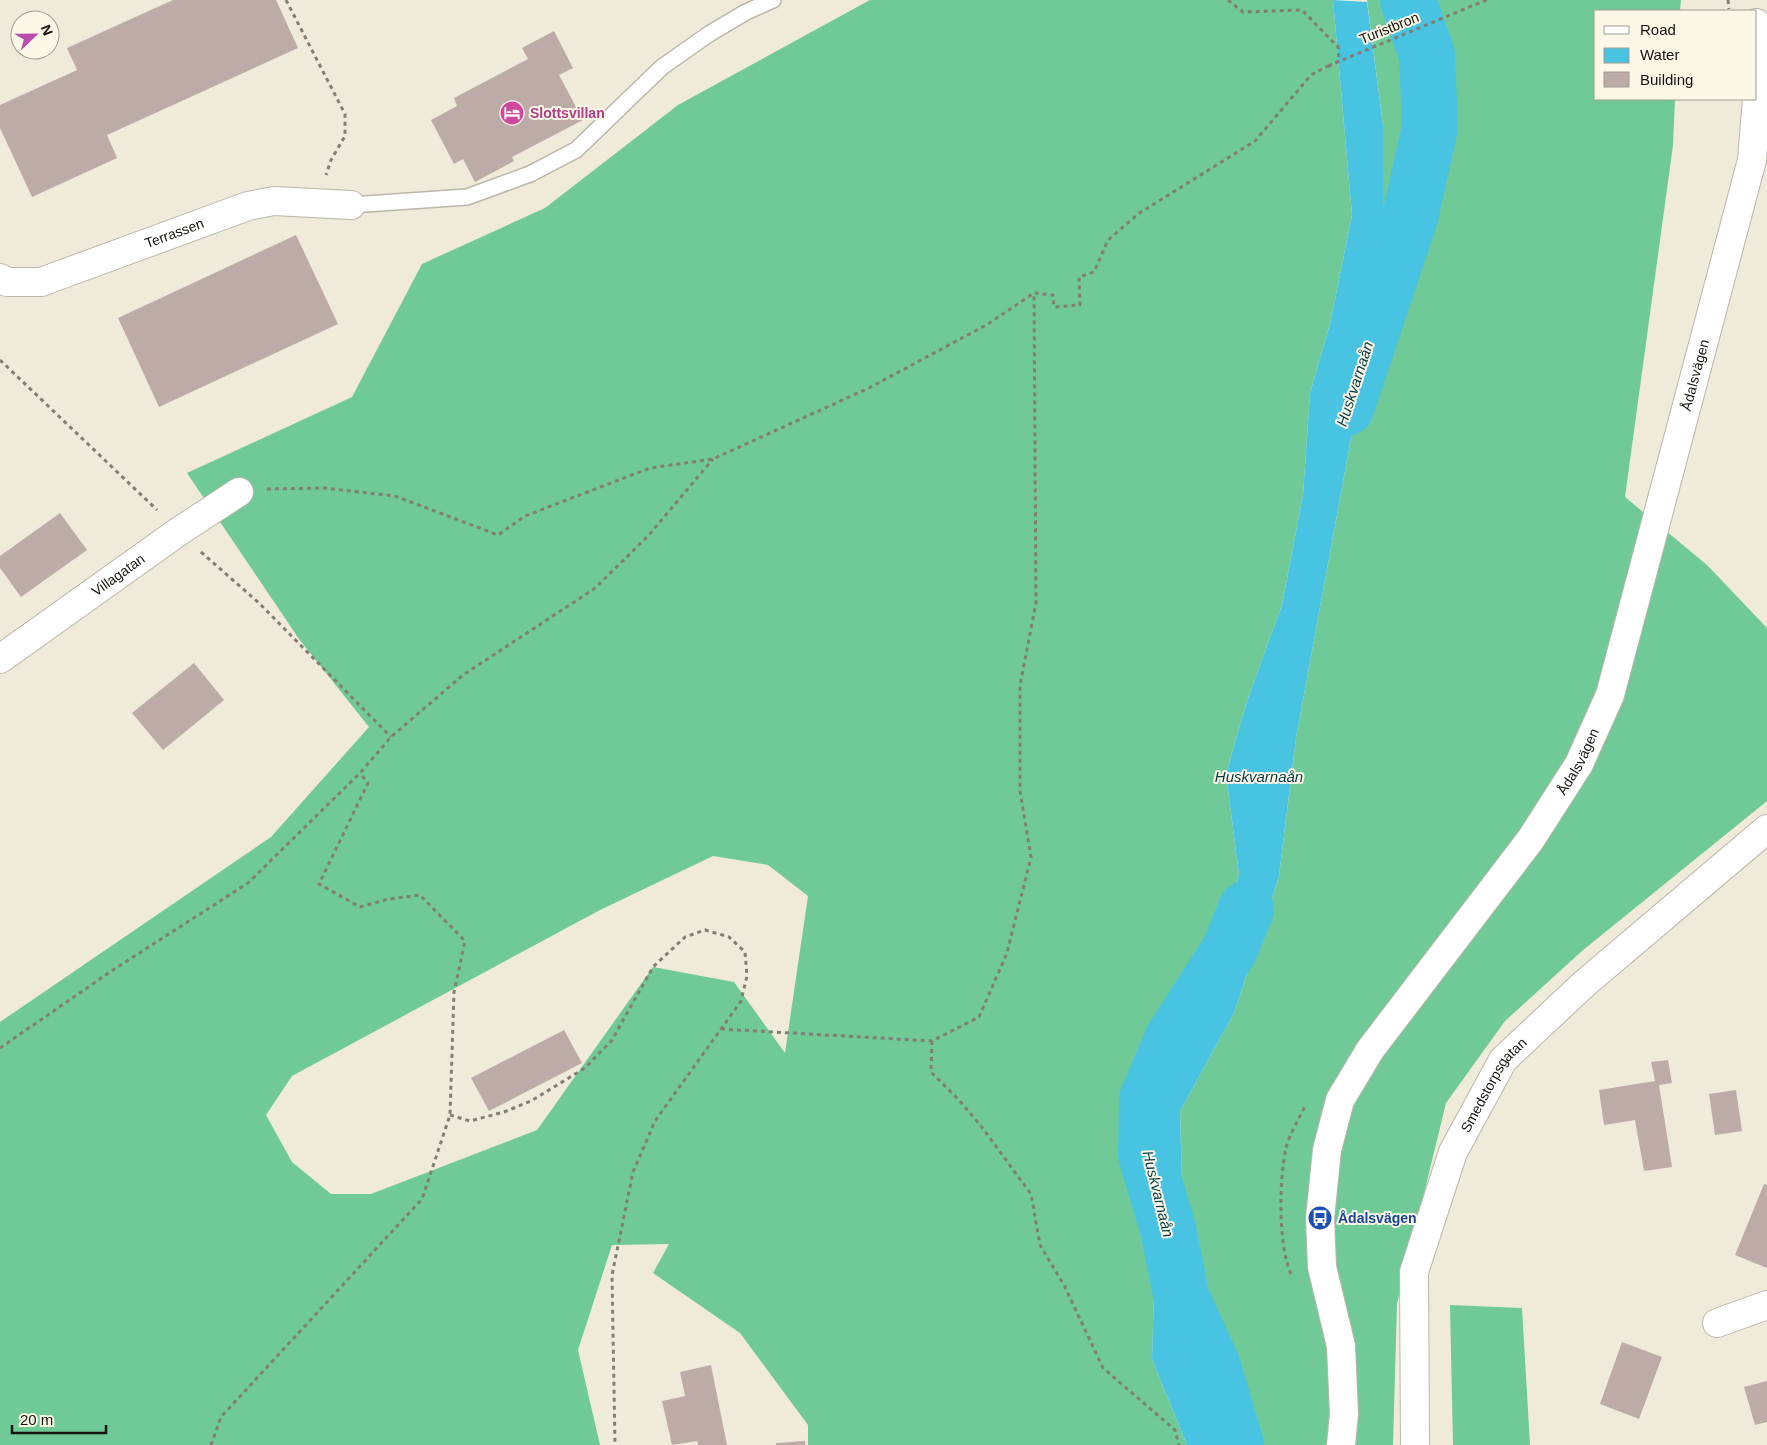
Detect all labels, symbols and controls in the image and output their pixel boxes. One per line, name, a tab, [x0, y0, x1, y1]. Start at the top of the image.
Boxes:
street label: Turistbron	[1357, 9, 1421, 47]
north arrow	[10, 10, 60, 60]
legend	[1594, 10, 1757, 100]
text: Road	[1640, 21, 1676, 38]
text: N	[38, 22, 56, 38]
text: Water	[1640, 46, 1679, 63]
text: Building	[1640, 71, 1693, 88]
hotel icon: Slottsvillan	[499, 100, 525, 126]
place label: Slottsvillan	[530, 105, 605, 121]
street label: Terrassen	[143, 215, 206, 251]
street label: Ådalsvägen	[1678, 338, 1712, 412]
water label: Huskvarnaån	[1333, 339, 1376, 429]
street label: Villagatan	[88, 550, 148, 599]
street label: Ådalsvägen	[1553, 726, 1602, 798]
water label: Huskvarnaån	[1215, 768, 1303, 785]
street label: Smedstorpsgatan	[1457, 1034, 1530, 1135]
water label: Huskvarnaån	[1140, 1149, 1177, 1239]
bus stop icon: Ådalsvägen	[1307, 1205, 1333, 1231]
place label: Ådalsvägen	[1338, 1210, 1417, 1226]
scale bar	[12, 1402, 106, 1434]
text: 20 m	[20, 1411, 53, 1428]

